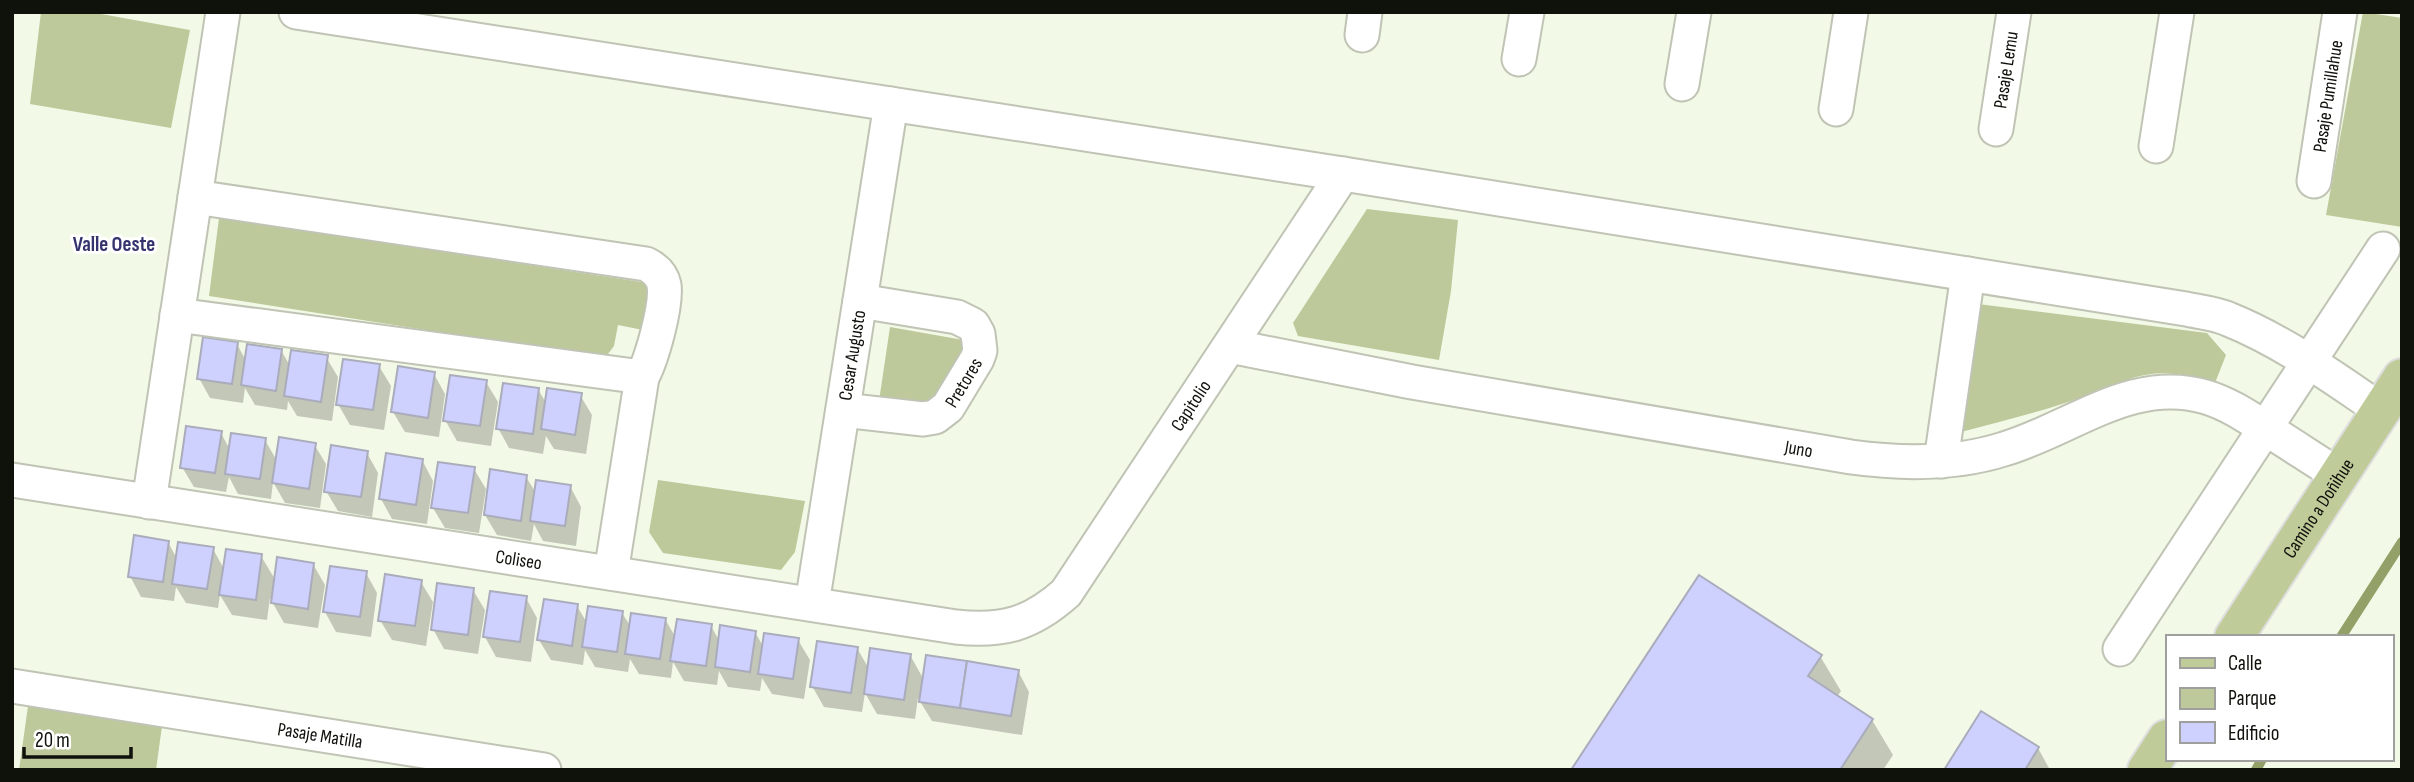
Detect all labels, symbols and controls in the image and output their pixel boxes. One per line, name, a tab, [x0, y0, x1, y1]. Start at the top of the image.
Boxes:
street label: Pasaje Lemu	[1989, 30, 2024, 110]
street label: Pasaje Pumillahue	[2309, 39, 2349, 154]
district label: Valle Oeste	[73, 232, 155, 257]
street label: Cesar Augusto	[834, 308, 871, 402]
street label: Pretores	[940, 354, 988, 412]
street label: Capitolio	[1166, 376, 1217, 436]
street label: Juno	[1782, 436, 1814, 463]
street label: Camino a Doñihue	[2278, 455, 2360, 563]
street label: Coliseo	[494, 545, 544, 575]
legend	[2166, 635, 2393, 761]
text: Calle	[2228, 651, 2262, 676]
text: Parque	[2228, 686, 2276, 711]
scale bar	[24, 716, 131, 760]
street label: Pasaje Matilla	[276, 718, 364, 754]
text: Edificio	[2228, 721, 2279, 746]
text: 20 m	[35, 728, 70, 753]

